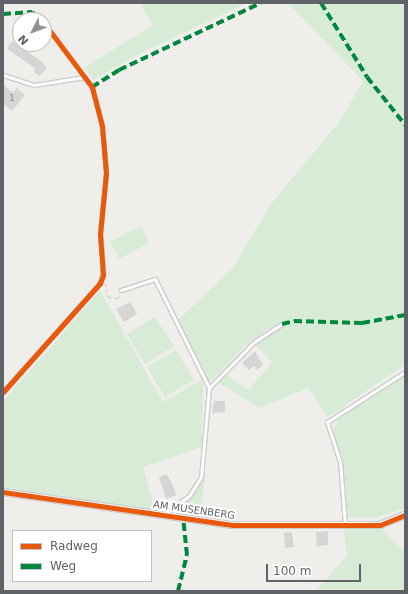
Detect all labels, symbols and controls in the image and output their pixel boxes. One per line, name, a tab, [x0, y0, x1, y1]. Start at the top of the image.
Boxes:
north arrow	[12, 12, 52, 52]
text: N	[16, 32, 31, 47]
house number: 1	[9, 94, 15, 104]
street label: AM MUSENBERG	[152, 498, 236, 522]
legend	[12, 530, 152, 582]
text: Radweg	[50, 539, 98, 553]
scale bar	[268, 556, 363, 582]
text: Weg	[50, 559, 76, 573]
text: 100 m	[273, 564, 311, 578]

